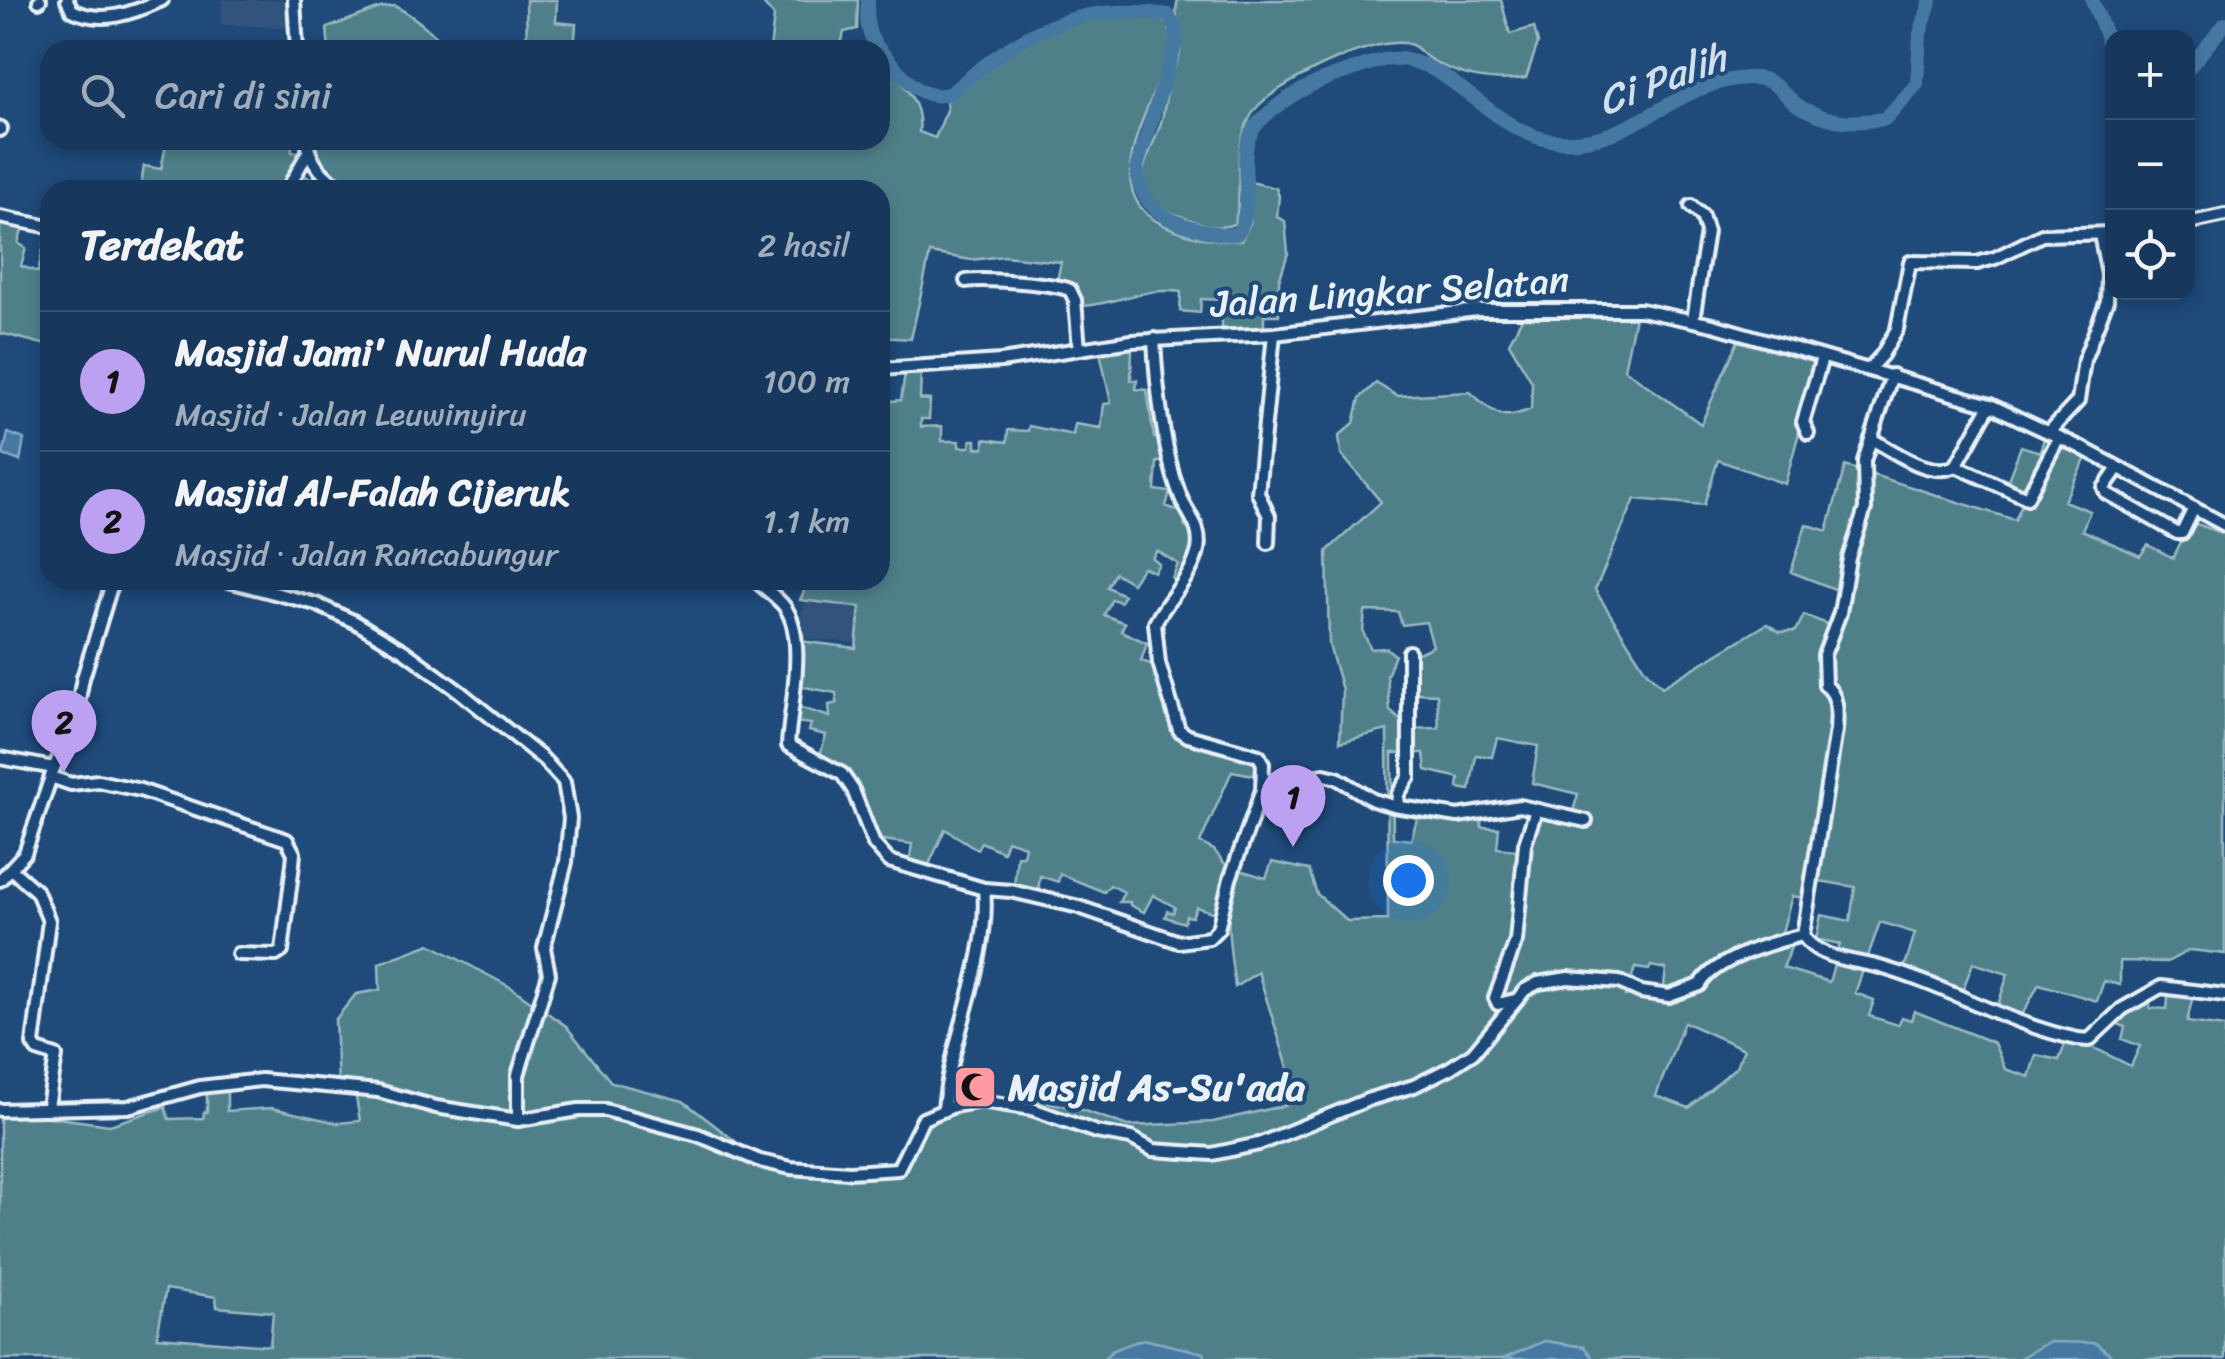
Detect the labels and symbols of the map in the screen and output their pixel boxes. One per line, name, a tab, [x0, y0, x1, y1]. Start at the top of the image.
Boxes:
water label: Ci Palih	[1587, 21, 1741, 136]
street label: Jalan Lingkar Selatan	[1206, 246, 1572, 338]
pin: 2	[32, 690, 96, 772]
pin: 1	[1260, 764, 1326, 847]
your location	[1383, 855, 1434, 906]
place label: Masjid As-Su'ada	[1007, 1054, 1306, 1121]
mosque icon: Masjid As-Su'ada	[952, 1064, 998, 1110]

